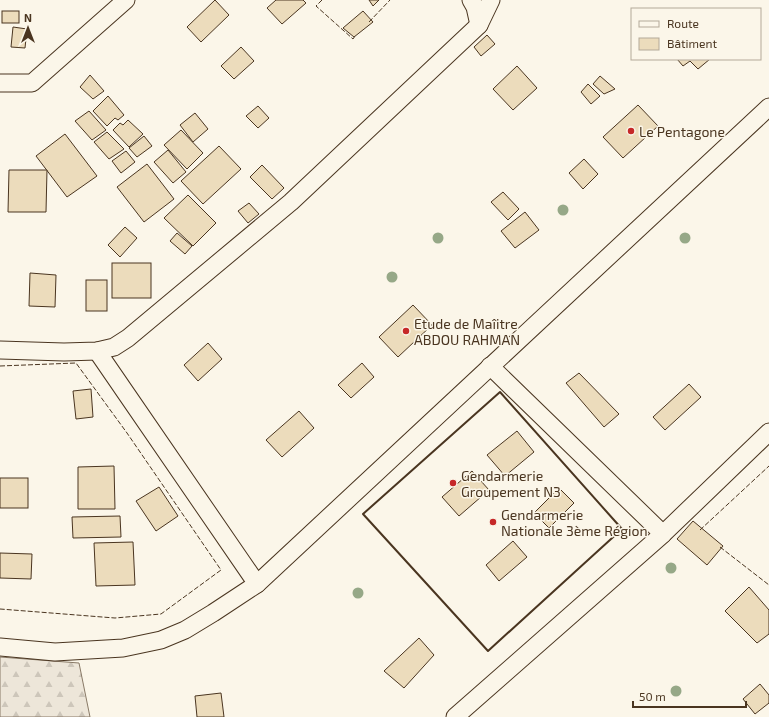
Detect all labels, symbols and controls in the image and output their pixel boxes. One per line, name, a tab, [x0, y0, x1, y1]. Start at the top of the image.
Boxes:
north arrow	[8, 8, 48, 48]
legend	[631, 8, 761, 60]
text: N	[24, 11, 32, 24]
text: Route	[667, 16, 699, 30]
text: Bâtiment	[667, 36, 718, 50]
place label: Le Pentagone	[639, 123, 725, 140]
marker: Le Pentagone	[626, 126, 636, 136]
place label: Etude de Maîitre ABDOU RAHMAN	[414, 315, 520, 348]
marker: Etude de Maîitre ABDOU RAHMAN	[401, 326, 411, 336]
place label: Gendarmerie Groupement N3	[461, 467, 561, 500]
marker: Gendarmerie Groupement N3	[448, 478, 458, 488]
place label: Gendarmerie Nationale 3ème Région	[501, 506, 648, 539]
marker: Gendarmerie Nationale 3ème Région	[488, 517, 498, 527]
scale bar	[633, 683, 746, 709]
text: 50 m	[639, 689, 666, 703]

